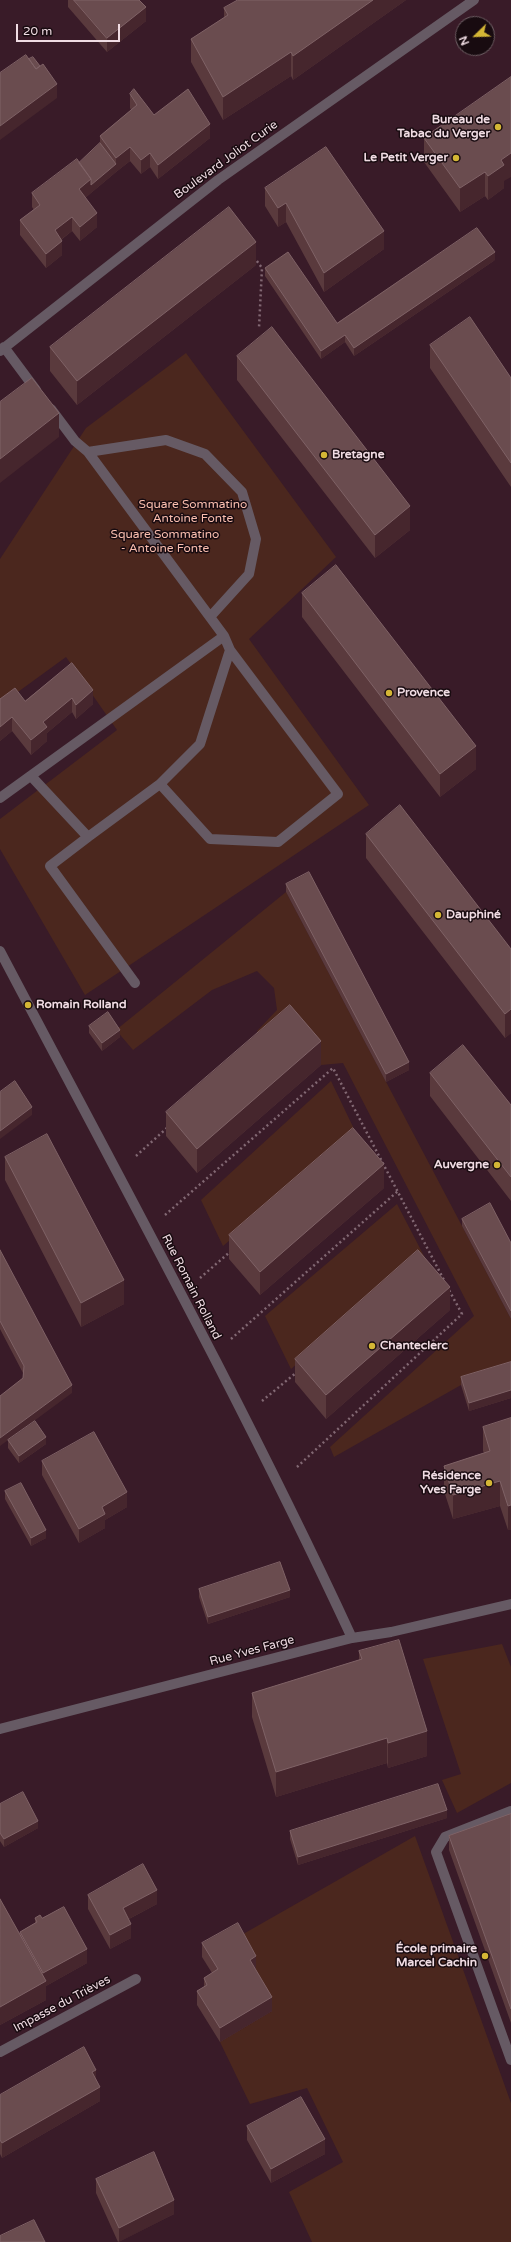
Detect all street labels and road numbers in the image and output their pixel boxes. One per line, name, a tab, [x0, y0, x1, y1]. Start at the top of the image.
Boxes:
street label: Boulevard Joliot Curie	[171, 118, 281, 202]
street label: Rue Romain Rolland	[158, 1232, 224, 1342]
street label: Rue Yves Farge	[208, 1633, 296, 1669]
street label: Impasse du Trièves	[11, 1972, 113, 2036]

